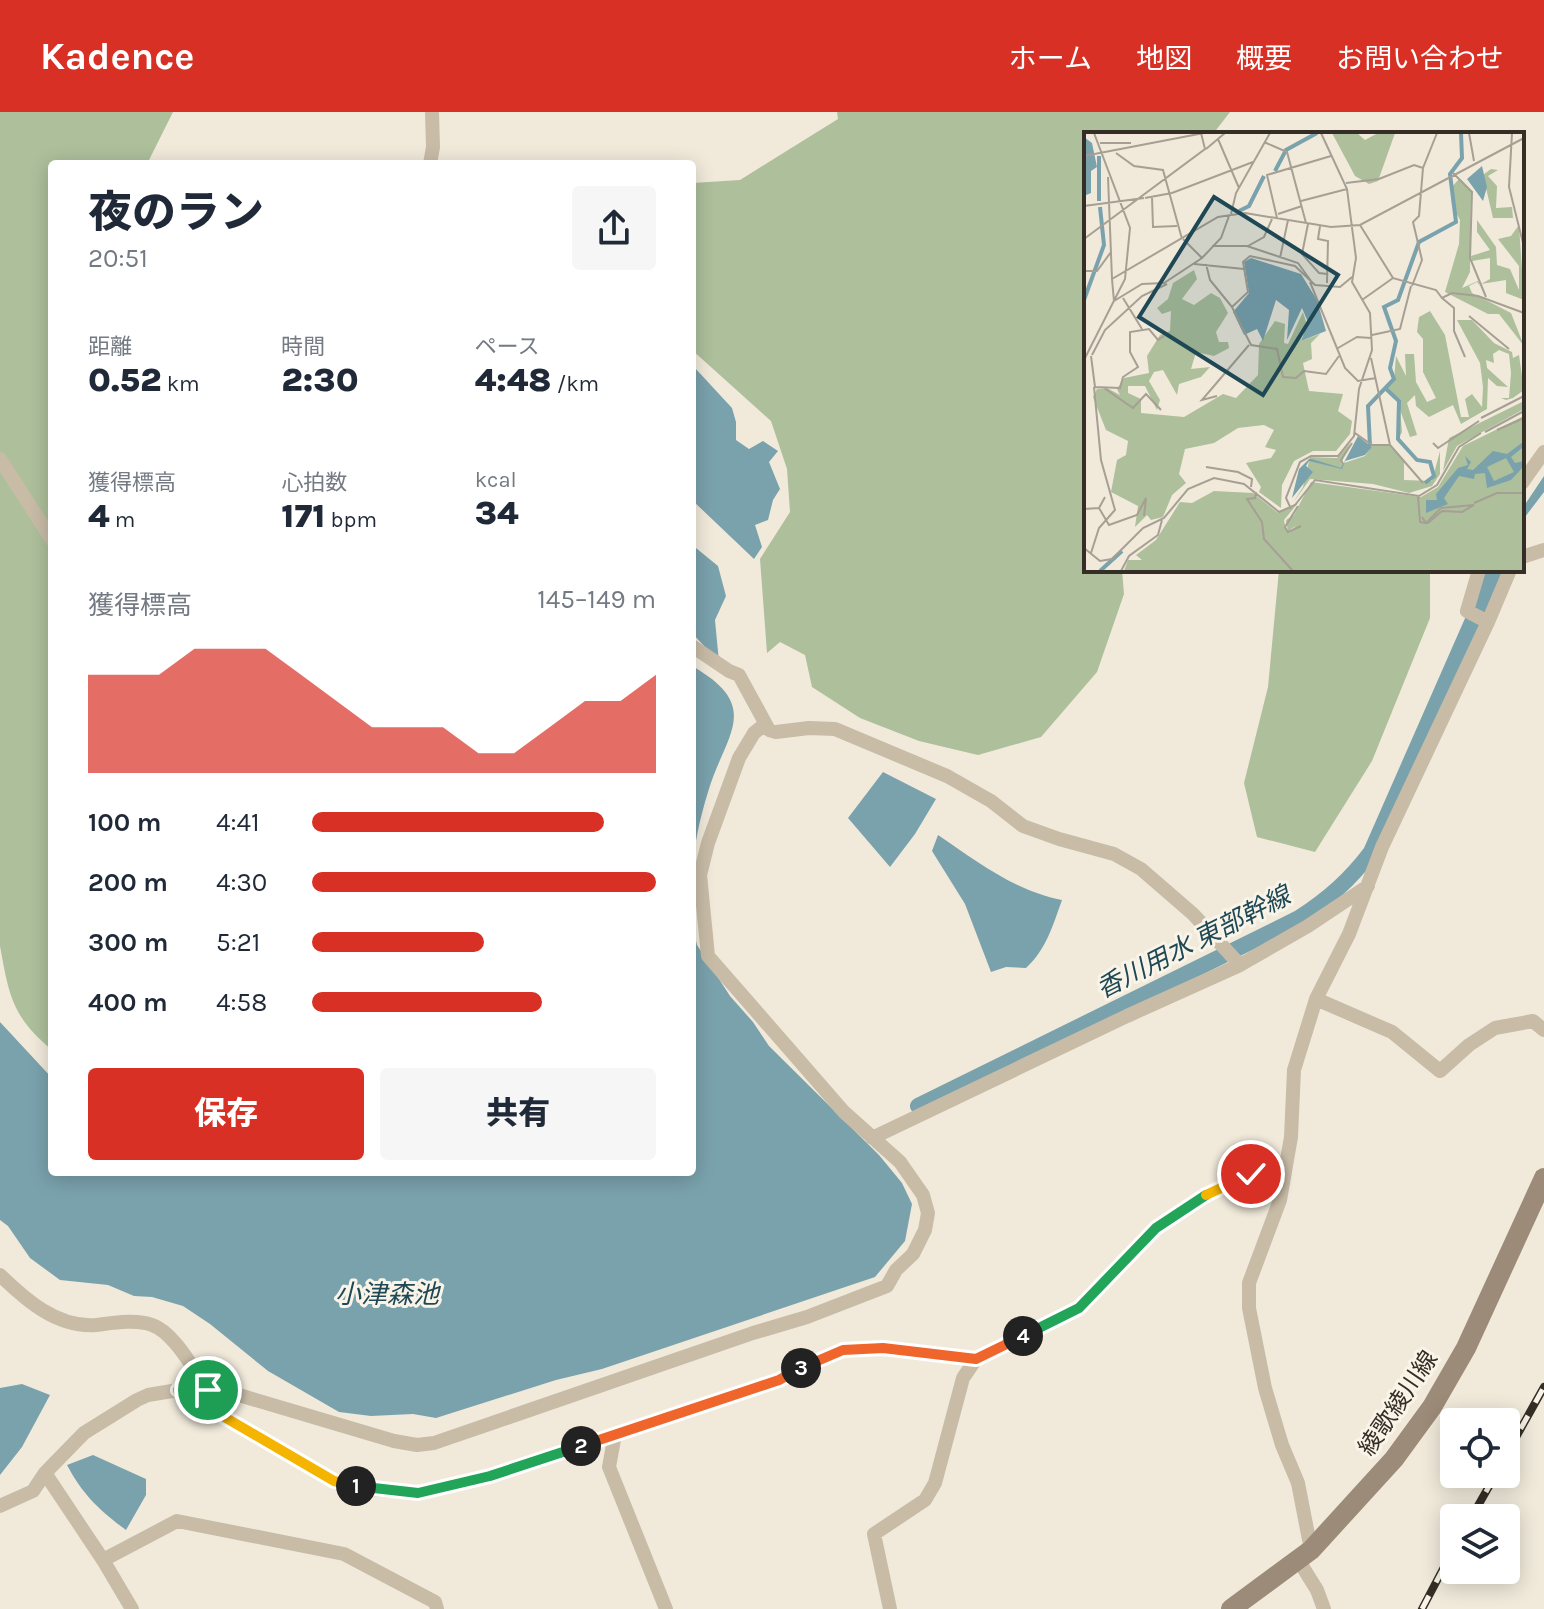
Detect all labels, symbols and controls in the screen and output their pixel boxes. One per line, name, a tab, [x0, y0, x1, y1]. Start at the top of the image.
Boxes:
text: Kadence	[40, 34, 195, 79]
text: ホーム	[1009, 42, 1092, 75]
text: 地図	[1136, 42, 1192, 75]
text: 概要	[1236, 42, 1292, 75]
text: お問い合わせ	[1336, 42, 1504, 75]
inset map	[1084, 132, 1524, 572]
button: share	[572, 186, 656, 270]
text: 夜のラン	[88, 187, 264, 238]
text: 20:51	[88, 243, 148, 274]
text: 距離	[88, 334, 132, 360]
text: 時間	[281, 334, 325, 360]
text: ペース	[475, 334, 540, 360]
text: 0.52	[88, 360, 161, 400]
text: 2:30	[281, 360, 359, 400]
text: 4:48	[475, 360, 551, 400]
text: km	[161, 371, 200, 397]
text: /km	[551, 371, 599, 397]
text: kcal	[475, 467, 517, 493]
text: 獲得標高	[88, 470, 176, 496]
text: 心拍数	[281, 470, 347, 496]
text: 34	[475, 493, 518, 533]
text: 4	[88, 496, 110, 536]
text: 171	[281, 496, 325, 536]
text: m	[110, 507, 135, 533]
text: bpm	[325, 507, 377, 533]
text: 145–149 m	[537, 584, 656, 615]
text: 獲得標高	[88, 590, 192, 621]
text: 100 m	[88, 807, 161, 838]
text: 4:41	[216, 807, 260, 838]
text: 200 m	[88, 867, 168, 898]
text: 4:30	[216, 867, 267, 898]
water label: 香川用水 東部幹線	[1091, 879, 1298, 1005]
text: 300 m	[88, 927, 168, 958]
text: 5:21	[216, 927, 260, 958]
text: 400 m	[88, 987, 168, 1018]
text: 4:58	[216, 987, 267, 1018]
button: 保存	[88, 1068, 364, 1160]
button: 共有	[380, 1068, 656, 1160]
pin	[1217, 1140, 1285, 1208]
icon: check	[1229, 1152, 1273, 1196]
water label: 小津森池	[335, 1279, 442, 1310]
pin: 4	[1003, 1316, 1043, 1356]
text: 4	[1016, 1323, 1030, 1349]
street label: 綾歌綾川線	[1353, 1345, 1443, 1461]
pin: 3	[781, 1348, 821, 1388]
text: 3	[794, 1355, 808, 1381]
pin	[174, 1356, 242, 1424]
icon: arrive	[186, 1368, 230, 1412]
map controls	[1440, 1408, 1520, 1584]
button: locate	[1440, 1408, 1520, 1488]
pin: 2	[561, 1426, 601, 1466]
text: 2	[574, 1433, 588, 1459]
pin: 1	[336, 1466, 376, 1506]
text: 1	[352, 1473, 360, 1499]
button: layers	[1440, 1504, 1520, 1584]

